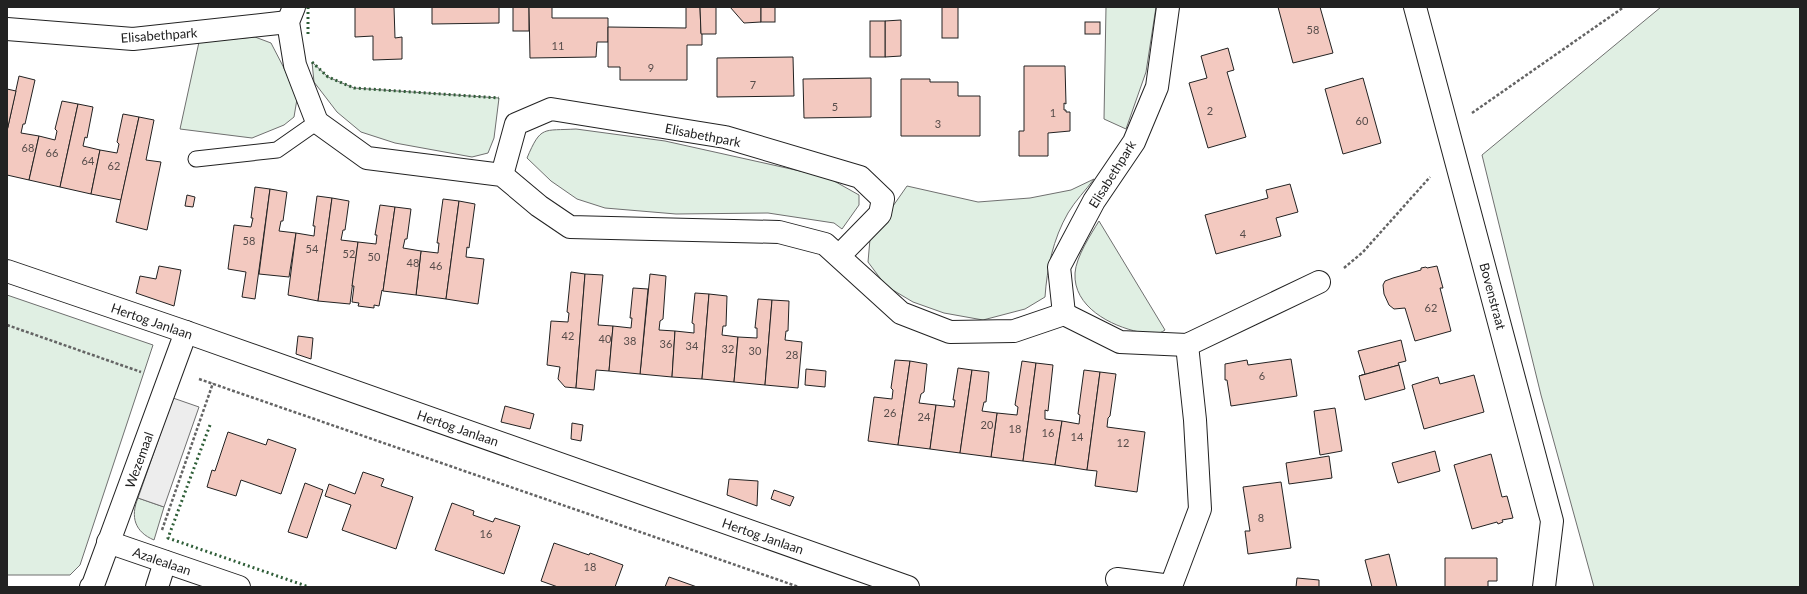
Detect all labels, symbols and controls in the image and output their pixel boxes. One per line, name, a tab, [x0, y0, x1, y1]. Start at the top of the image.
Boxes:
house number: 58	[1307, 23, 1319, 36]
street label: Elisabethpark	[120, 24, 198, 46]
house number: 11	[552, 39, 564, 52]
house number: 9	[648, 61, 654, 74]
house number: 7	[750, 78, 756, 91]
house number: 5	[832, 100, 838, 113]
house number: 2	[1207, 104, 1213, 117]
house number: 1	[1050, 106, 1056, 119]
house number: 60	[1356, 114, 1369, 127]
house number: 3	[935, 117, 941, 130]
street label: Elisabethpark	[664, 120, 743, 150]
street label: Elisabethpark	[1085, 137, 1139, 211]
house number: 68	[22, 141, 34, 154]
house number: 66	[46, 146, 58, 159]
house number: 64	[82, 154, 95, 167]
house number: 62	[108, 159, 120, 172]
house number: 4	[1240, 227, 1247, 240]
house number: 58	[243, 234, 255, 247]
house number: 54	[306, 242, 319, 255]
house number: 52	[343, 247, 355, 260]
house number: 50	[368, 250, 381, 263]
house number: 48	[407, 256, 419, 269]
house number: 46	[430, 259, 442, 272]
street label: Bovenstraat	[1476, 261, 1510, 332]
street label: Hertog Janlaan	[109, 300, 195, 342]
house number: 62	[1425, 301, 1437, 314]
house number: 42	[562, 329, 574, 342]
house number: 40	[599, 332, 612, 345]
house number: 38	[624, 334, 636, 347]
house number: 36	[660, 337, 672, 350]
house number: 34	[686, 339, 699, 352]
house number: 32	[722, 342, 734, 355]
house number: 30	[749, 344, 762, 357]
house number: 28	[786, 348, 798, 361]
house number: 6	[1259, 369, 1265, 382]
house number: 26	[884, 406, 896, 419]
street label: Hertog Janlaan	[415, 407, 501, 449]
house number: 24	[918, 410, 931, 423]
house number: 20	[981, 418, 994, 431]
house number: 18	[1009, 422, 1021, 435]
house number: 16	[1042, 426, 1054, 439]
street label: Wezemaal	[121, 430, 157, 490]
house number: 14	[1071, 430, 1084, 443]
house number: 12	[1117, 436, 1129, 449]
house number: 8	[1258, 511, 1264, 524]
street label: Hertog Janlaan	[720, 515, 806, 557]
house number: 16	[480, 527, 492, 540]
street label: Azalealaan	[131, 544, 193, 578]
house number: 18	[584, 560, 596, 573]

